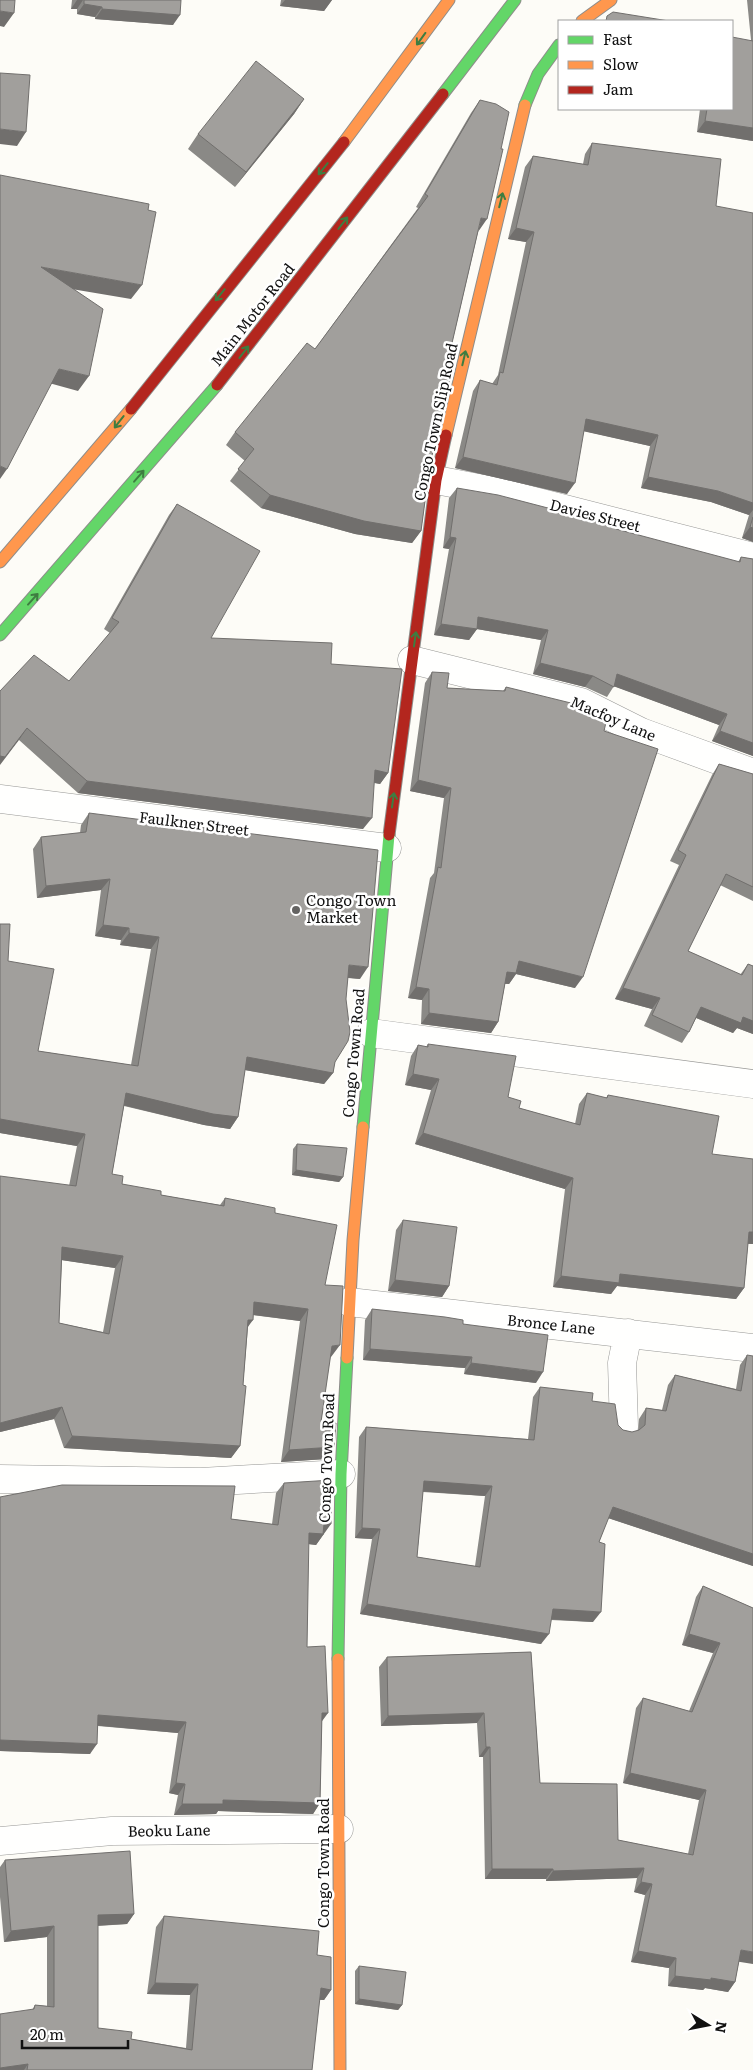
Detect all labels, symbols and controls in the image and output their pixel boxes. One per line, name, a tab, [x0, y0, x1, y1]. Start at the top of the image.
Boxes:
legend	[558, 20, 733, 110]
text: Fast	[603, 27, 632, 50]
one-way arrow	[416, 32, 426, 46]
text: Slow	[603, 52, 638, 75]
text: Jam	[603, 77, 634, 100]
one-way arrow	[317, 162, 328, 175]
one-way arrow	[497, 193, 506, 209]
one-way arrow	[338, 216, 348, 230]
street label: Main Motor Road	[204, 258, 299, 370]
one-way arrow	[215, 288, 226, 301]
street label: Congo Town Slip Road	[407, 341, 463, 503]
one-way arrow	[238, 346, 249, 359]
one-way arrow	[460, 351, 469, 367]
one-way arrow	[114, 415, 125, 428]
one-way arrow	[133, 470, 144, 483]
street label: Davies Street	[547, 492, 643, 537]
one-way arrow	[27, 593, 39, 606]
one-way arrow	[410, 631, 420, 647]
street label: Macfoy Lane	[567, 689, 660, 746]
one-way arrow	[389, 792, 399, 808]
street label: Faulkner Street	[138, 804, 250, 841]
place label: Congo Town Market	[306, 888, 396, 928]
marker: Congo Town Market	[290, 904, 302, 916]
street label: Congo Town Road	[335, 987, 370, 1119]
street label: Bronce Lane	[506, 1307, 597, 1340]
street label: Congo Town Road	[312, 1393, 339, 1523]
street label: Congo Town Road	[311, 1798, 334, 1928]
street label: Beoku Lane	[127, 1817, 211, 1842]
north arrow	[683, 2000, 733, 2050]
scale bar	[22, 2018, 129, 2050]
text: N	[711, 2020, 733, 2035]
text: 20 m	[30, 2022, 64, 2045]

